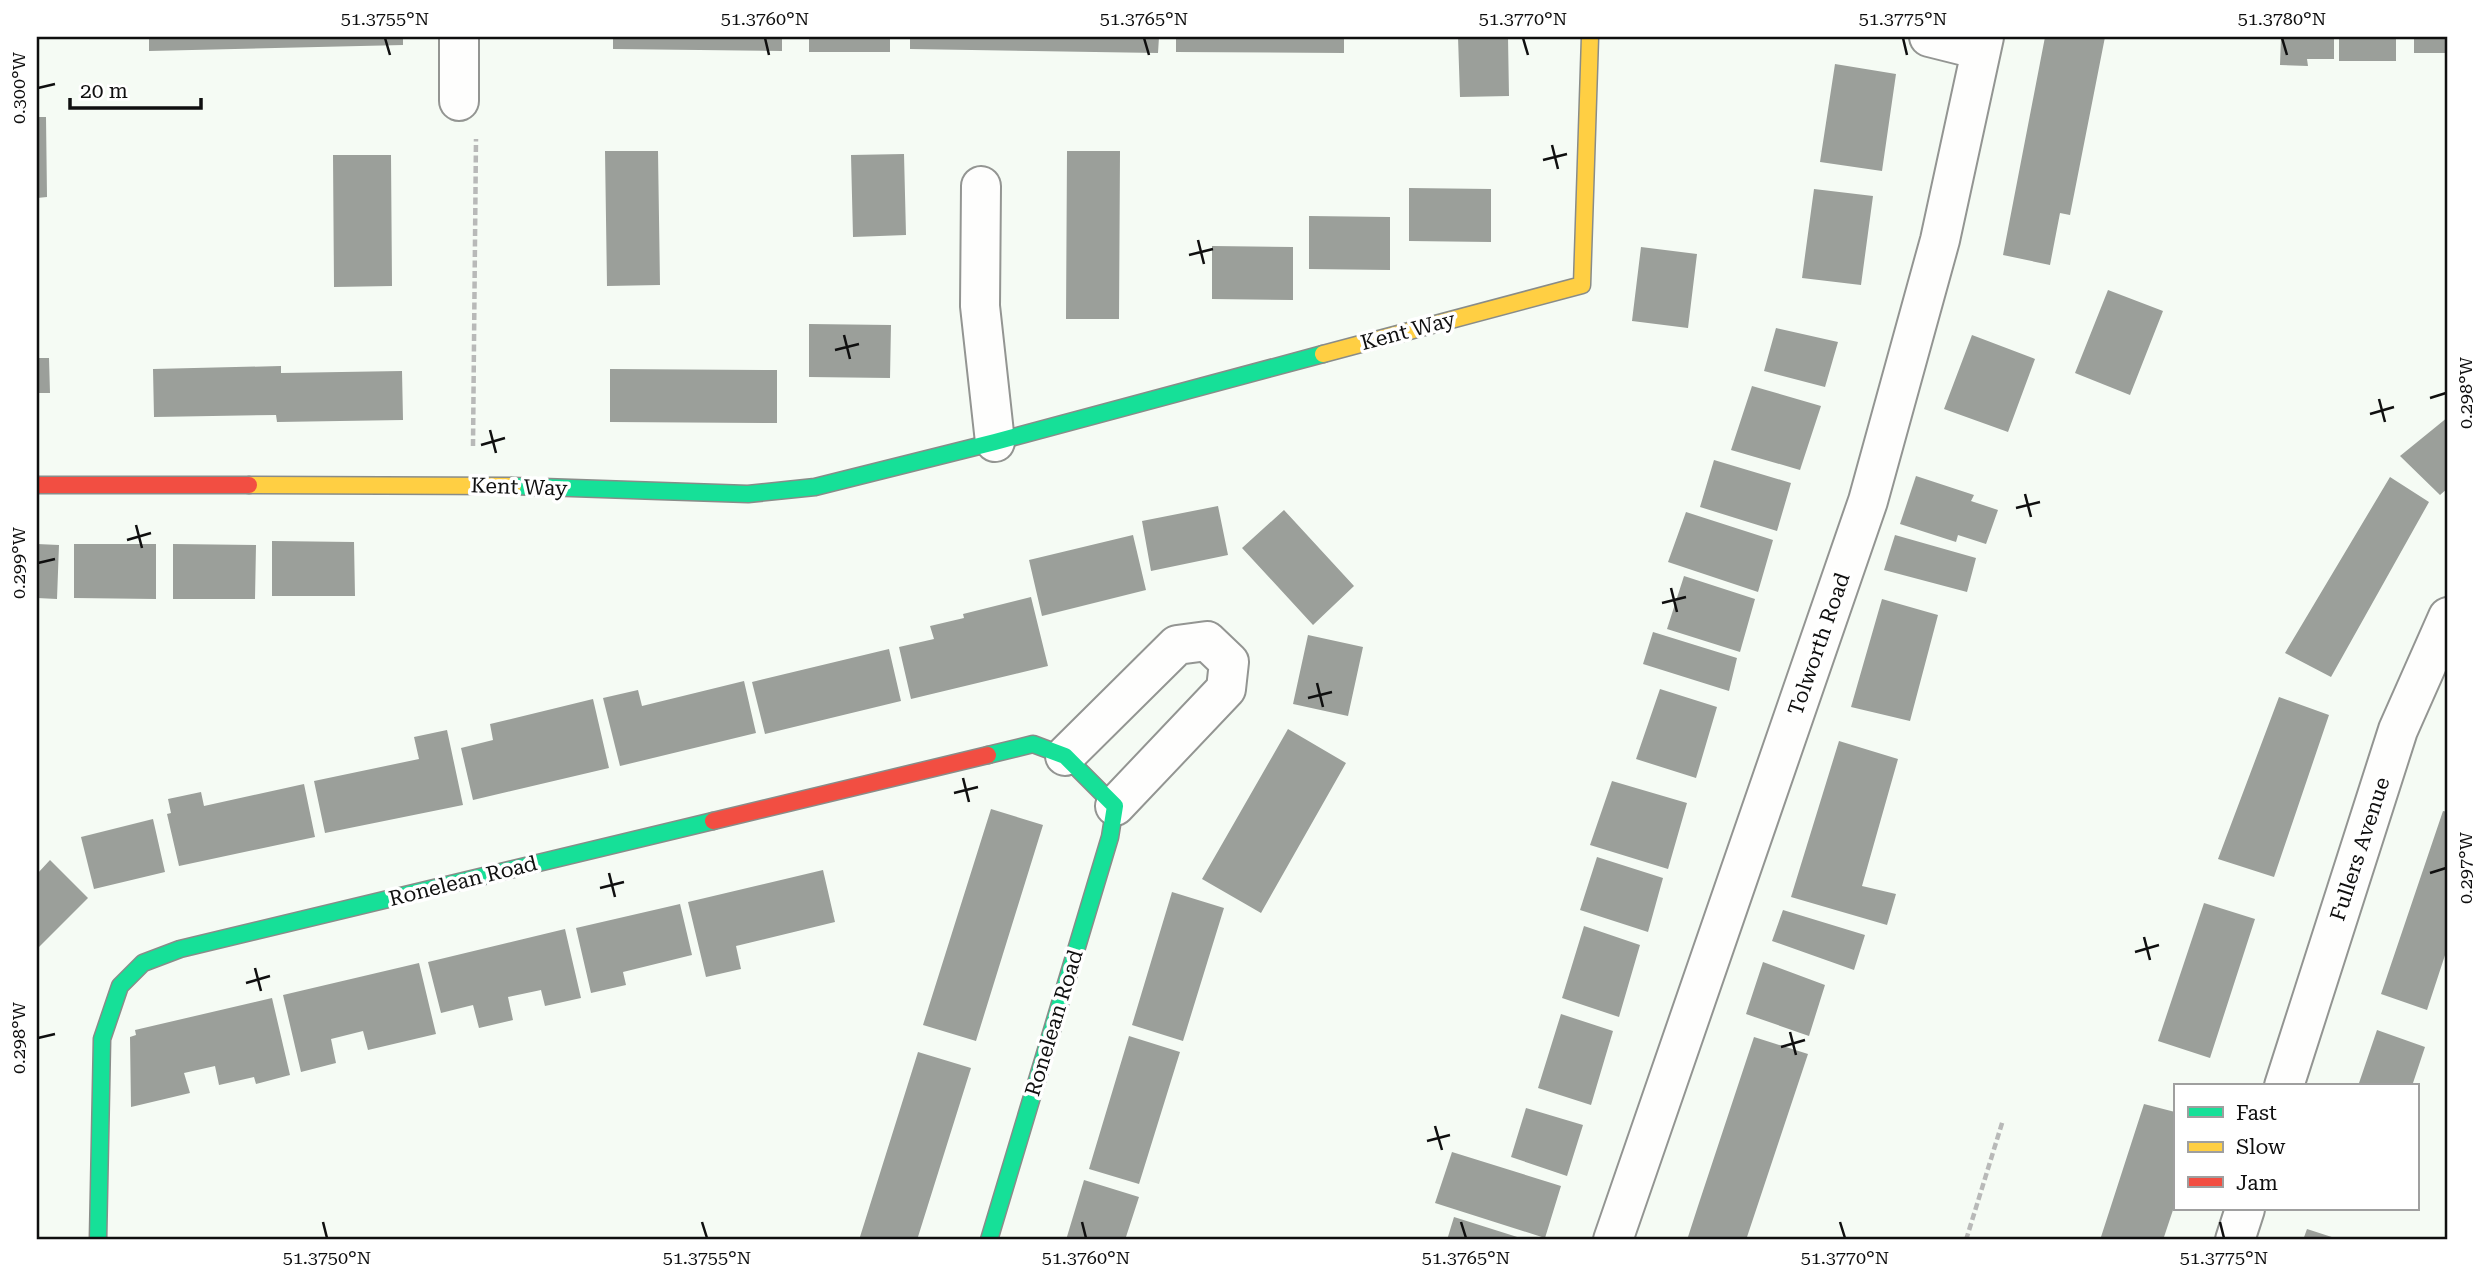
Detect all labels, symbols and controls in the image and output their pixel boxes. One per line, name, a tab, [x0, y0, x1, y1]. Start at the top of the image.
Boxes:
text: 51.3755°N	[341, 8, 429, 29]
text: 51.3760°N	[721, 8, 809, 29]
text: 51.3765°N	[1100, 8, 1188, 29]
text: 51.3770°N	[1479, 8, 1567, 29]
text: 51.3775°N	[1859, 8, 1947, 29]
text: 51.3780°N	[2238, 8, 2326, 29]
text: 0.300°W	[8, 51, 29, 124]
scale bar	[70, 66, 201, 110]
text: 20 m	[80, 79, 128, 103]
street label: Kent Way	[1358, 307, 1458, 355]
text: 0.298°W	[2455, 356, 2476, 429]
street label: Kent Way	[470, 473, 568, 501]
text: 0.299°W	[8, 526, 29, 599]
street label: Tolworth Road	[1783, 569, 1855, 718]
street label: Fullers Avenue	[2326, 774, 2394, 924]
text: 0.297°W	[2455, 831, 2476, 904]
street label: Ronelean Road	[386, 851, 540, 911]
street label: Ronelean Road	[1020, 946, 1088, 1099]
text: 0.298°W	[8, 1001, 29, 1074]
legend	[2174, 1084, 2418, 1210]
text: Fast	[2236, 1101, 2277, 1125]
text: Slow	[2236, 1135, 2286, 1159]
text: Jam	[2236, 1171, 2278, 1195]
text: 51.3750°N	[283, 1247, 371, 1268]
text: 51.3755°N	[663, 1247, 751, 1268]
text: 51.3760°N	[1042, 1247, 1130, 1268]
text: 51.3765°N	[1422, 1247, 1510, 1268]
text: 51.3770°N	[1801, 1247, 1889, 1268]
text: 51.3775°N	[2180, 1247, 2268, 1268]

